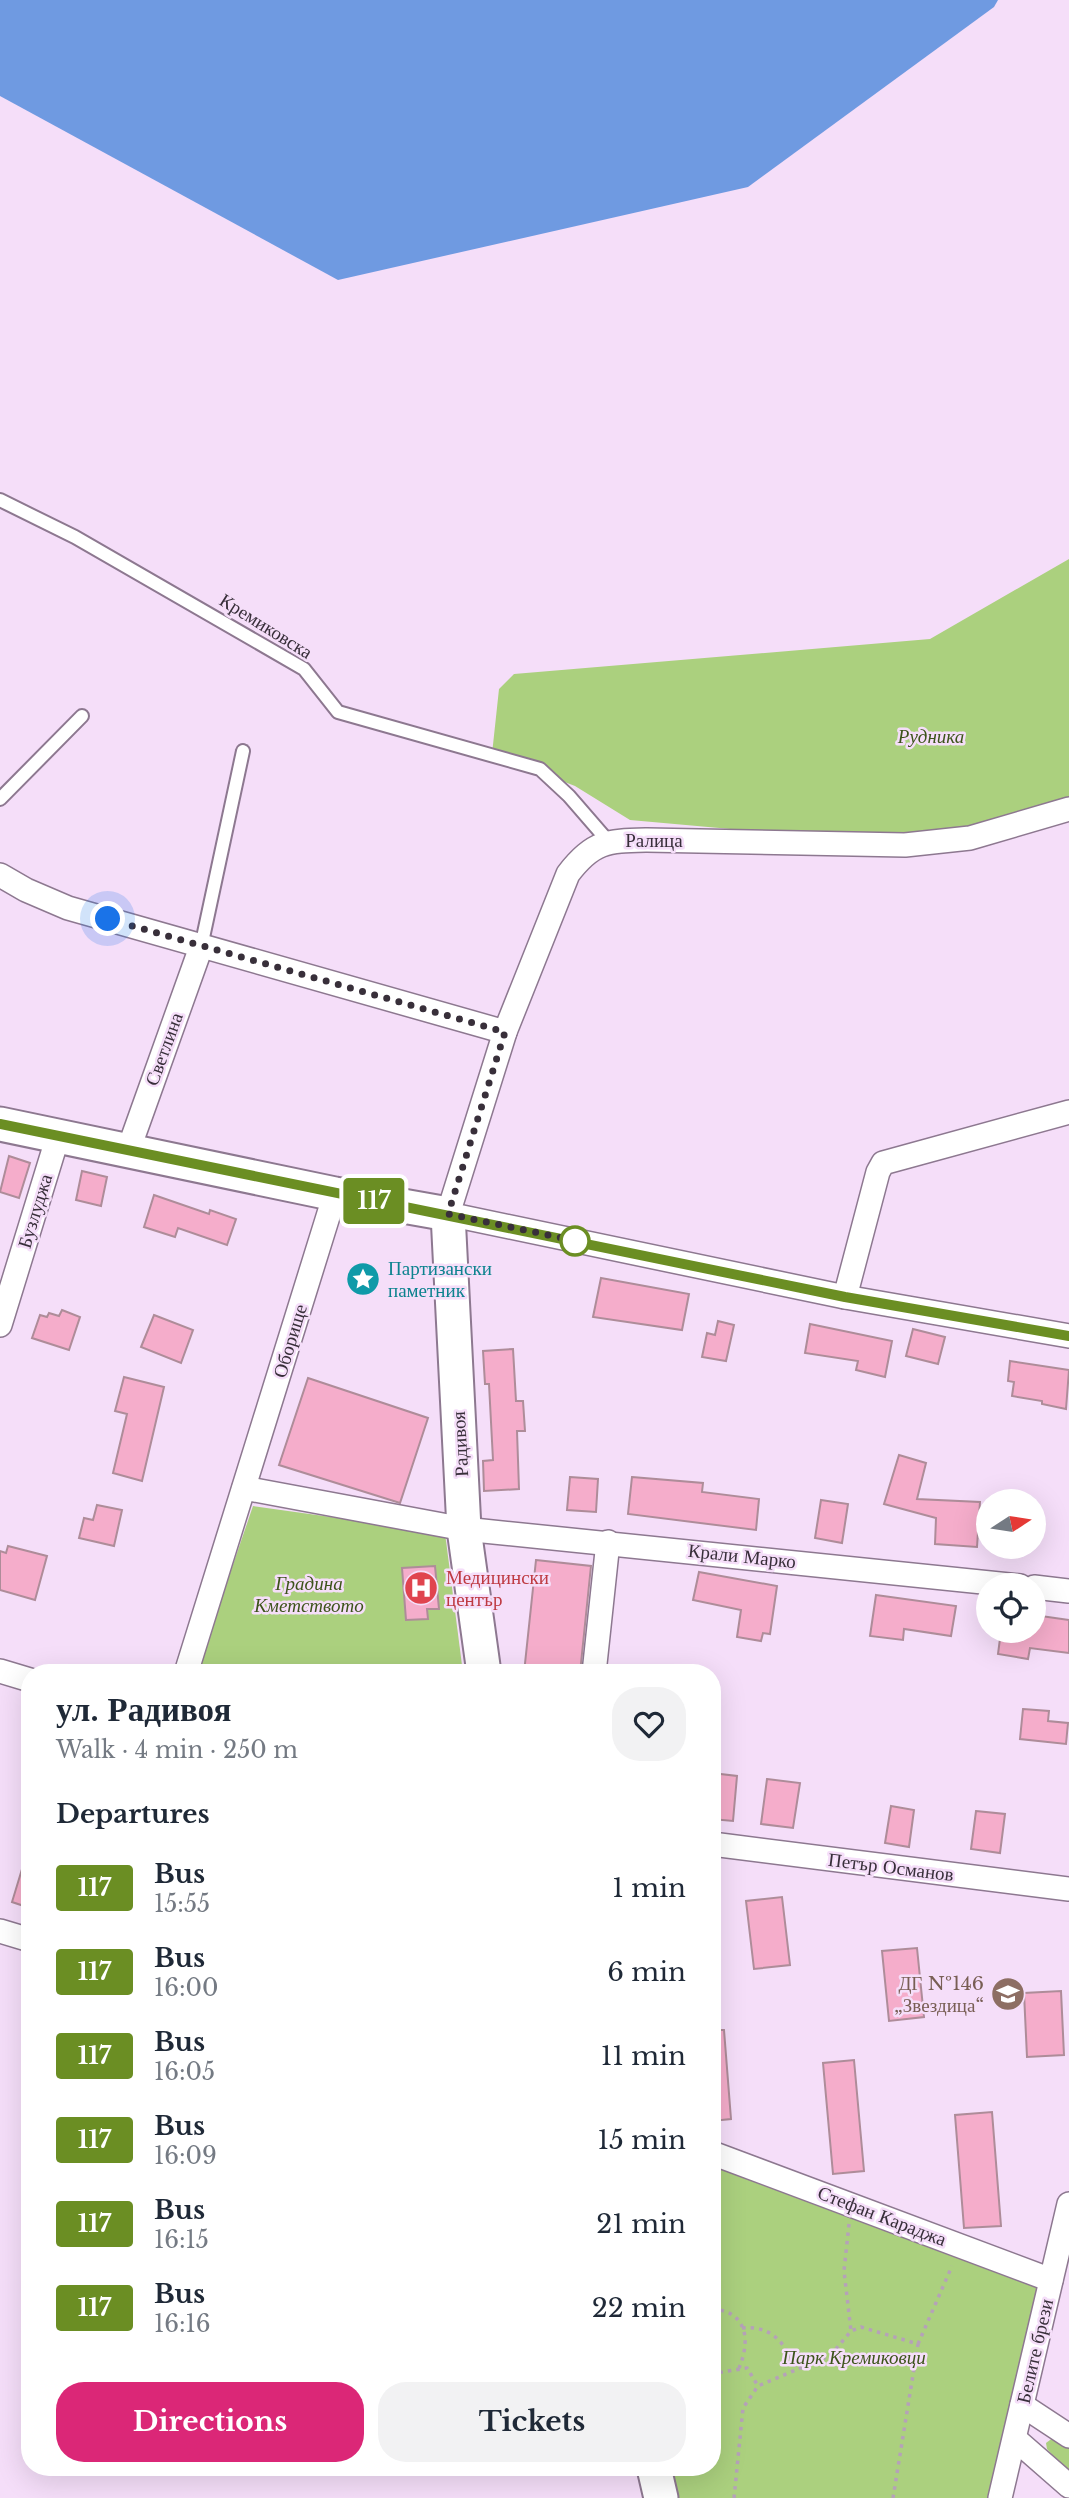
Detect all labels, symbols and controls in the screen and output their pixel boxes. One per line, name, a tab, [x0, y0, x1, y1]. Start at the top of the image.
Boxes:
street label: Кремиковска	[215, 588, 317, 664]
park label: Рудника	[897, 725, 964, 748]
street label: Ралица	[625, 829, 683, 852]
your location	[90, 901, 125, 936]
street label: Светлина	[140, 1009, 188, 1089]
street label: Бузлуджа	[13, 1171, 57, 1251]
line badge: 117	[334, 1178, 414, 1224]
text: 117	[357, 1186, 391, 1215]
unlabelled marker	[560, 1226, 590, 1256]
place label: Партизански паметник	[388, 1257, 492, 1302]
place icon: Партизански паметник	[344, 1260, 382, 1298]
street label: Оборище	[268, 1301, 312, 1381]
street label: Радивоя	[447, 1410, 473, 1477]
north arrow	[976, 1489, 1046, 1559]
map controls	[976, 1489, 1046, 1643]
street label: Крали Марко	[687, 1539, 797, 1573]
place label: Медицински център	[446, 1566, 549, 1611]
hospital icon: Медицински център	[402, 1569, 440, 1607]
park label: Градина Кметството	[253, 1572, 364, 1617]
button: locate	[976, 1573, 1046, 1643]
button: heart	[612, 1687, 686, 1761]
text: ул. Радивоя	[56, 1689, 231, 1730]
text: Walk · 4 min · 250 m	[56, 1736, 298, 1764]
text: Departures	[56, 1798, 210, 1830]
street label: Петър Османов	[827, 1848, 955, 1886]
text: Bus	[154, 1858, 205, 1890]
text: 1 min	[612, 1872, 686, 1904]
text: 117	[78, 1873, 111, 1902]
text: 15:55	[154, 1890, 210, 1918]
text: Bus	[154, 1942, 205, 1974]
text: 6 min	[607, 1956, 686, 1988]
text: 117	[78, 1957, 111, 1986]
place label: ДГ №146 „Звездица“	[894, 1972, 984, 2017]
text: 16:00	[154, 1974, 218, 2002]
school or university icon: ДГ №146 „Звездица“	[989, 1975, 1027, 2013]
text: Bus	[154, 2026, 205, 2058]
text: 11 min	[601, 2040, 686, 2072]
text: 117	[78, 2041, 111, 2070]
text: 16:05	[154, 2058, 215, 2086]
text: Bus	[154, 2110, 205, 2142]
text: 15 min	[597, 2124, 686, 2156]
text: 117	[78, 2125, 111, 2154]
text: 16:09	[154, 2142, 217, 2170]
street label: Стефан Караджа	[814, 2181, 950, 2251]
text: Bus	[154, 2194, 205, 2226]
text: 21 min	[596, 2208, 686, 2240]
text: 117	[78, 2209, 111, 2238]
text: 16:15	[154, 2226, 209, 2254]
text: Bus	[154, 2278, 205, 2310]
text: 22 min	[592, 2292, 686, 2324]
text: 117	[78, 2293, 111, 2322]
street label: Белите брези	[1012, 2296, 1058, 2406]
text: 16:16	[154, 2310, 211, 2338]
park label: Парк Кремиковци	[781, 2346, 926, 2369]
button: Directions	[56, 2382, 364, 2462]
button: Tickets	[378, 2382, 686, 2462]

